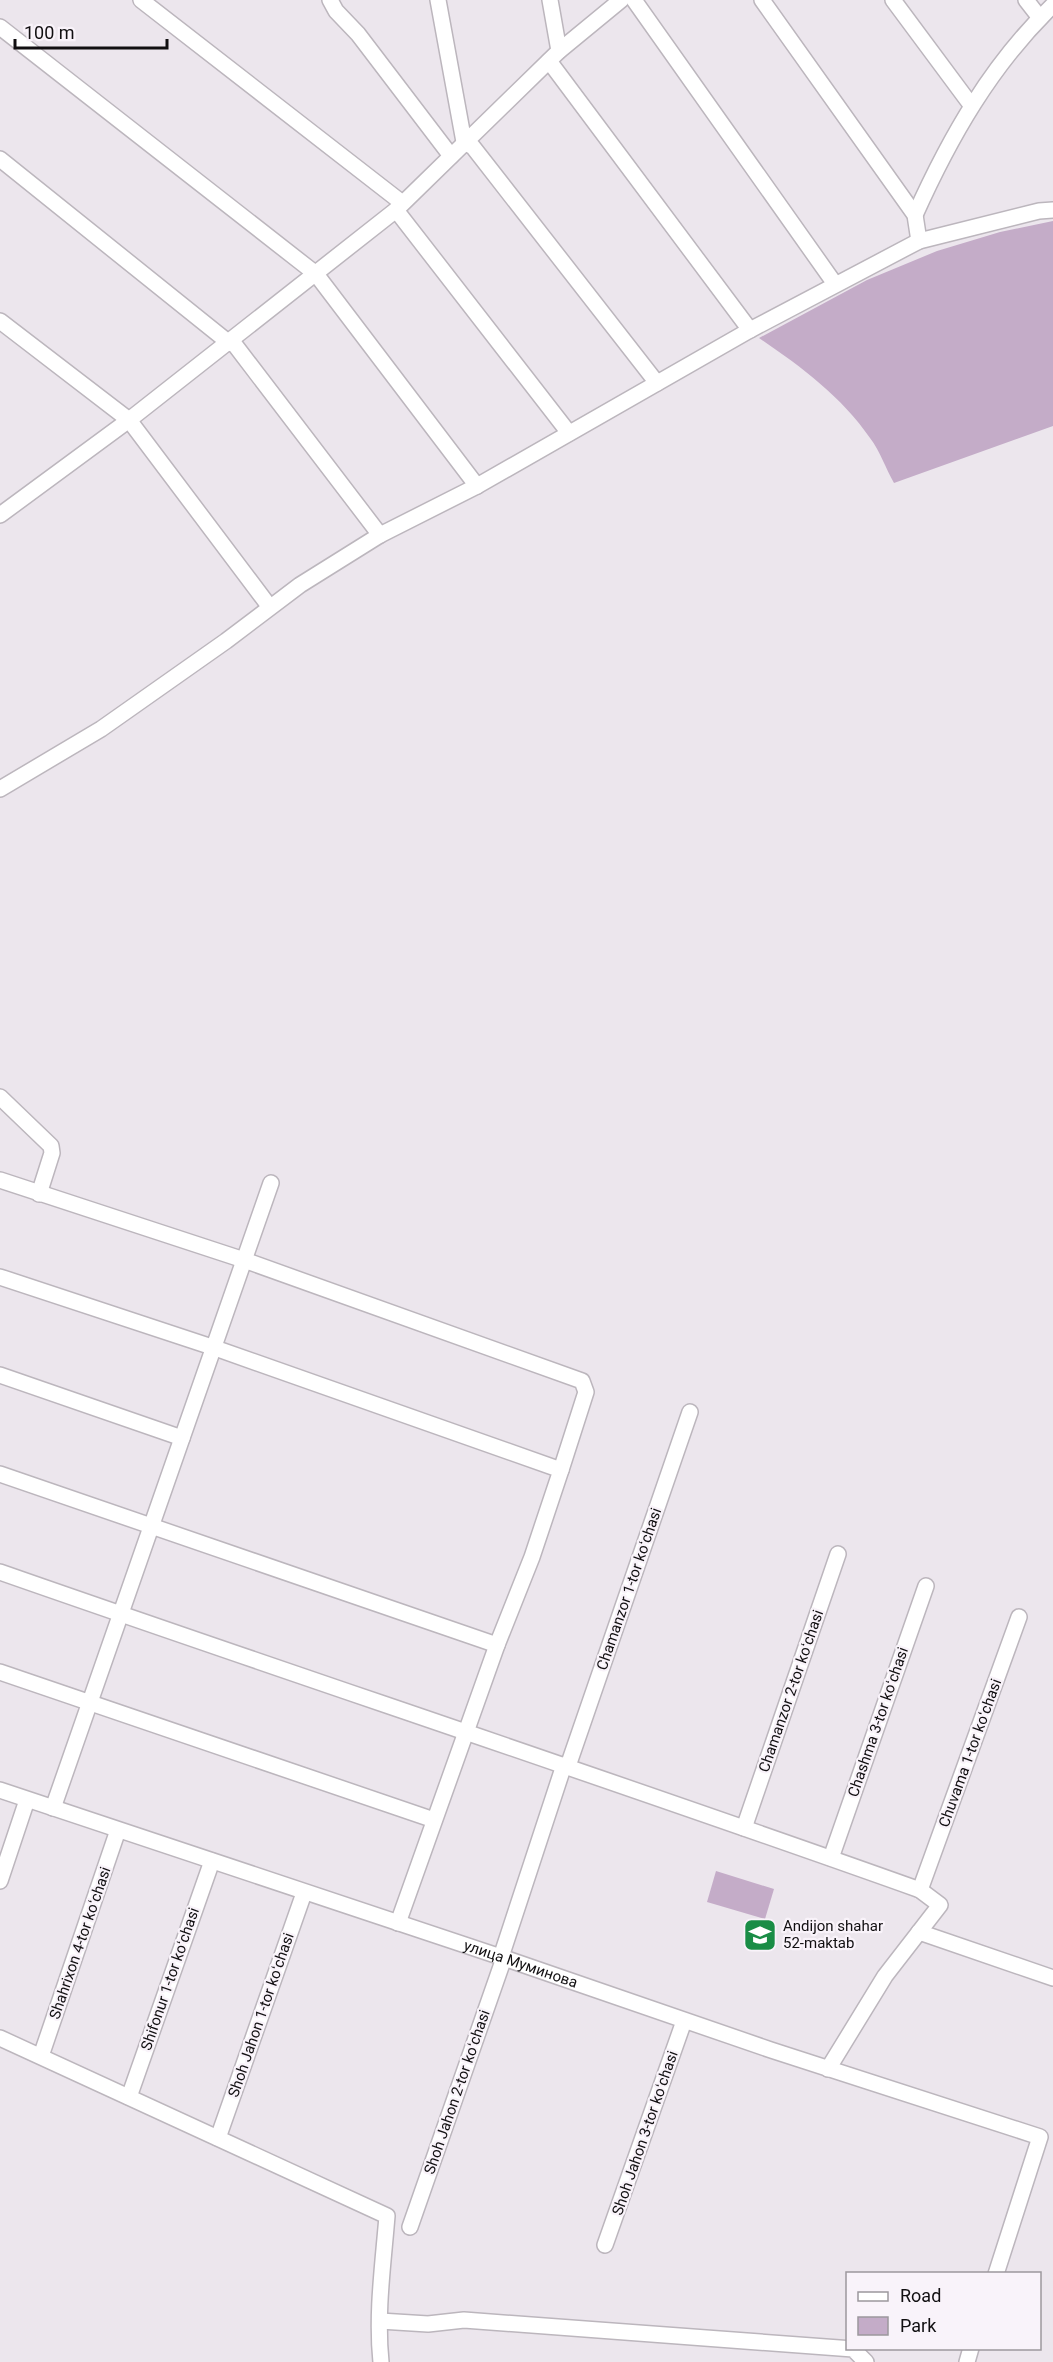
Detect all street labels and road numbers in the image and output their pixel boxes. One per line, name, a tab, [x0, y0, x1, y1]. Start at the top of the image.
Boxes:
street label: Chamanzor 1-tor koʻchasi	[593, 1506, 665, 1672]
street label: Chamanzor 2-tor koʻchasi	[755, 1608, 827, 1774]
street label: Chashma 3-tor koʻchasi	[844, 1645, 912, 1799]
street label: Chuvama 1-tor koʻchasi	[935, 1676, 1005, 1830]
street label: Shahrixon 4-tor koʻchasi	[45, 1864, 115, 2022]
street label: Shifonur 1-tor koʻchasi	[137, 1905, 203, 2053]
street label: Shoh Jahon 1-tor koʻchasi	[224, 1930, 298, 2100]
street label: улица Муминова	[462, 1936, 580, 1992]
street label: Shoh Jahon 2-tor koʻchasi	[420, 2007, 494, 2177]
street label: Shoh Jahon 3-tor koʻchasi	[608, 2048, 682, 2218]

